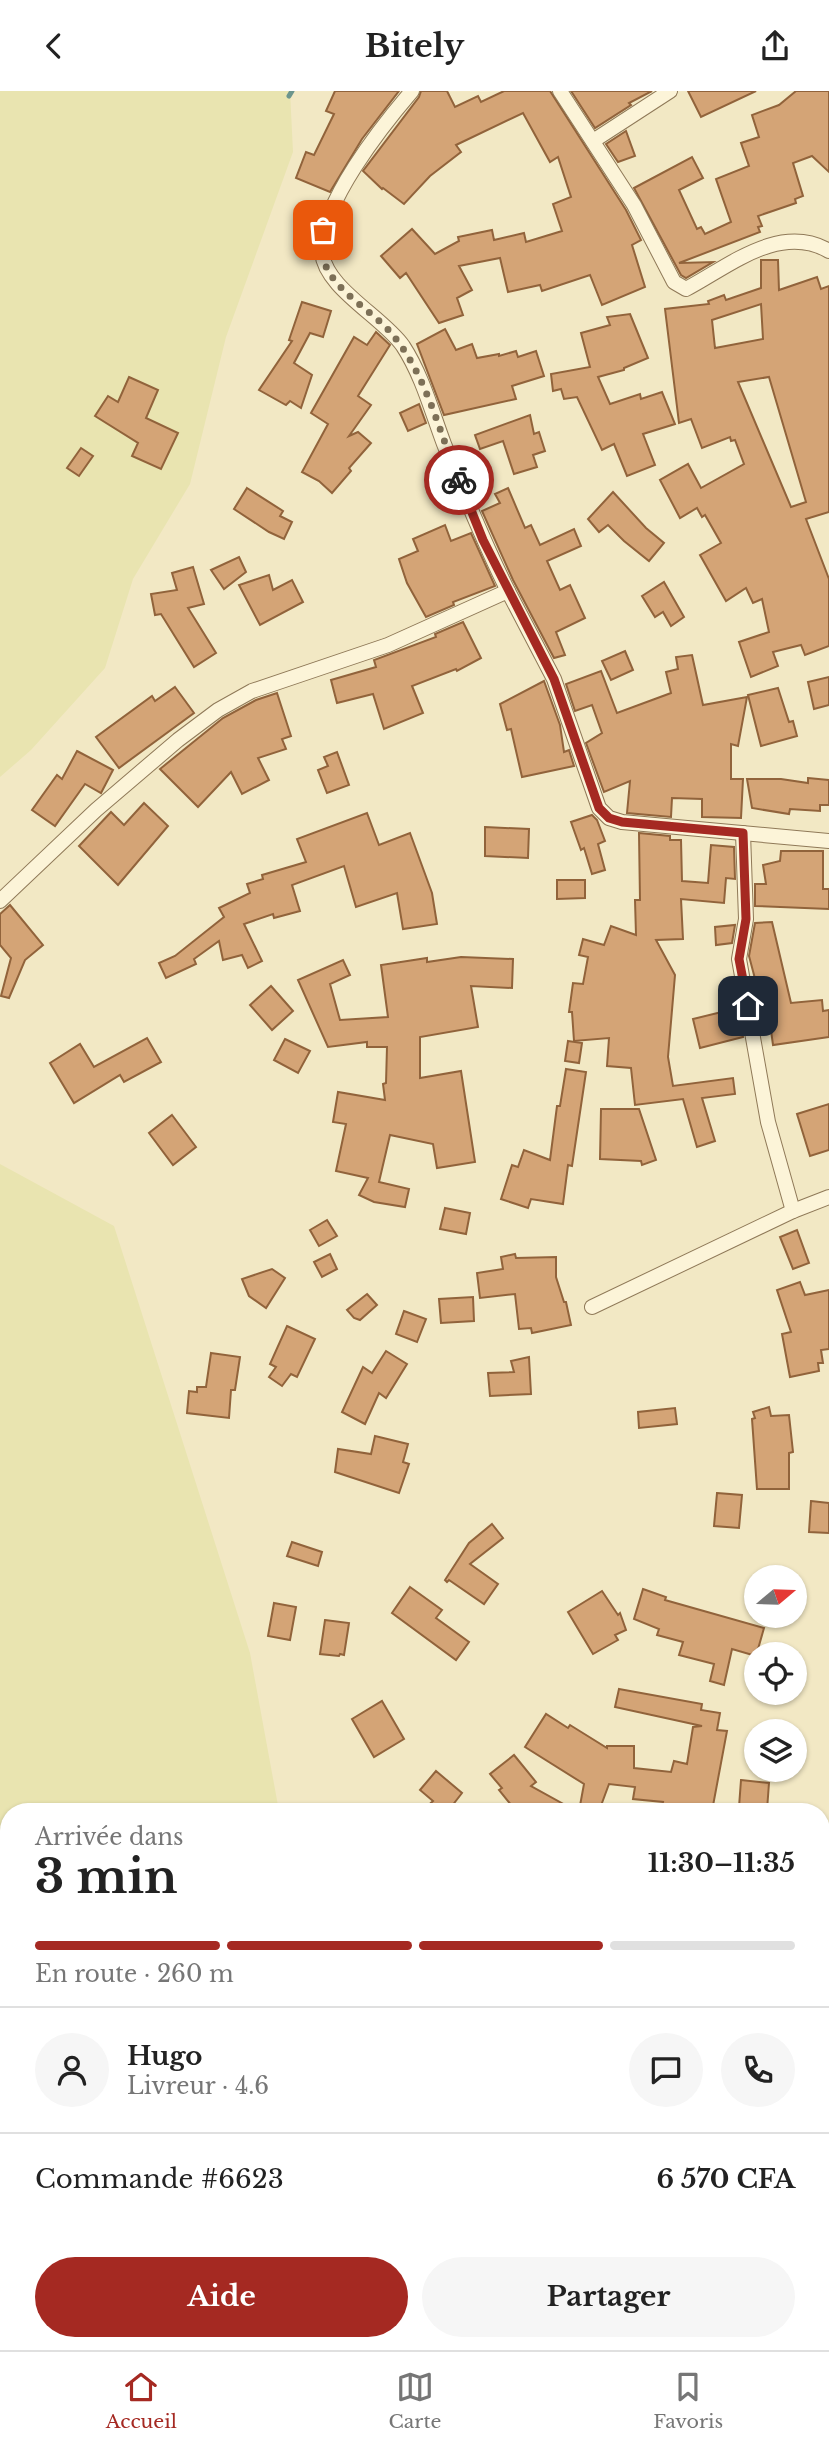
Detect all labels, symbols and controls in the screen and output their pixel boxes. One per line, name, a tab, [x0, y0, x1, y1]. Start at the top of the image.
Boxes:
text: Bitely	[365, 26, 464, 66]
icon: back	[35, 27, 73, 65]
icon: share	[756, 27, 794, 65]
pin	[293, 200, 353, 260]
icon: bag	[304, 211, 342, 249]
courier	[424, 445, 494, 515]
icon: bike	[440, 461, 478, 499]
pin	[718, 976, 778, 1036]
icon: home	[729, 987, 767, 1025]
north arrow	[744, 1565, 807, 1627]
map controls	[744, 1565, 807, 1782]
button: locate	[744, 1642, 807, 1705]
button: layers	[744, 1719, 807, 1782]
text: Arrivée dans	[35, 1823, 183, 1851]
text: 11:30–11:35	[648, 1847, 795, 1879]
text: 3 min	[35, 1848, 177, 1905]
text: En route · 260 m	[35, 1960, 234, 1988]
button: person	[35, 2033, 109, 2107]
button: chat	[629, 2033, 703, 2107]
button: phone	[721, 2033, 795, 2107]
text: Hugo	[127, 2040, 202, 2072]
text: Livreur · 4.6	[127, 2072, 269, 2100]
text: Commande #6623	[35, 2163, 284, 2195]
text: 6 570 CFA	[657, 2163, 795, 2195]
button: Aide	[35, 2257, 408, 2337]
button: Partager	[422, 2257, 795, 2337]
tab: Accueil	[106, 2368, 177, 2433]
tab: Carte	[389, 2368, 441, 2433]
tab: Favoris	[653, 2368, 723, 2433]

